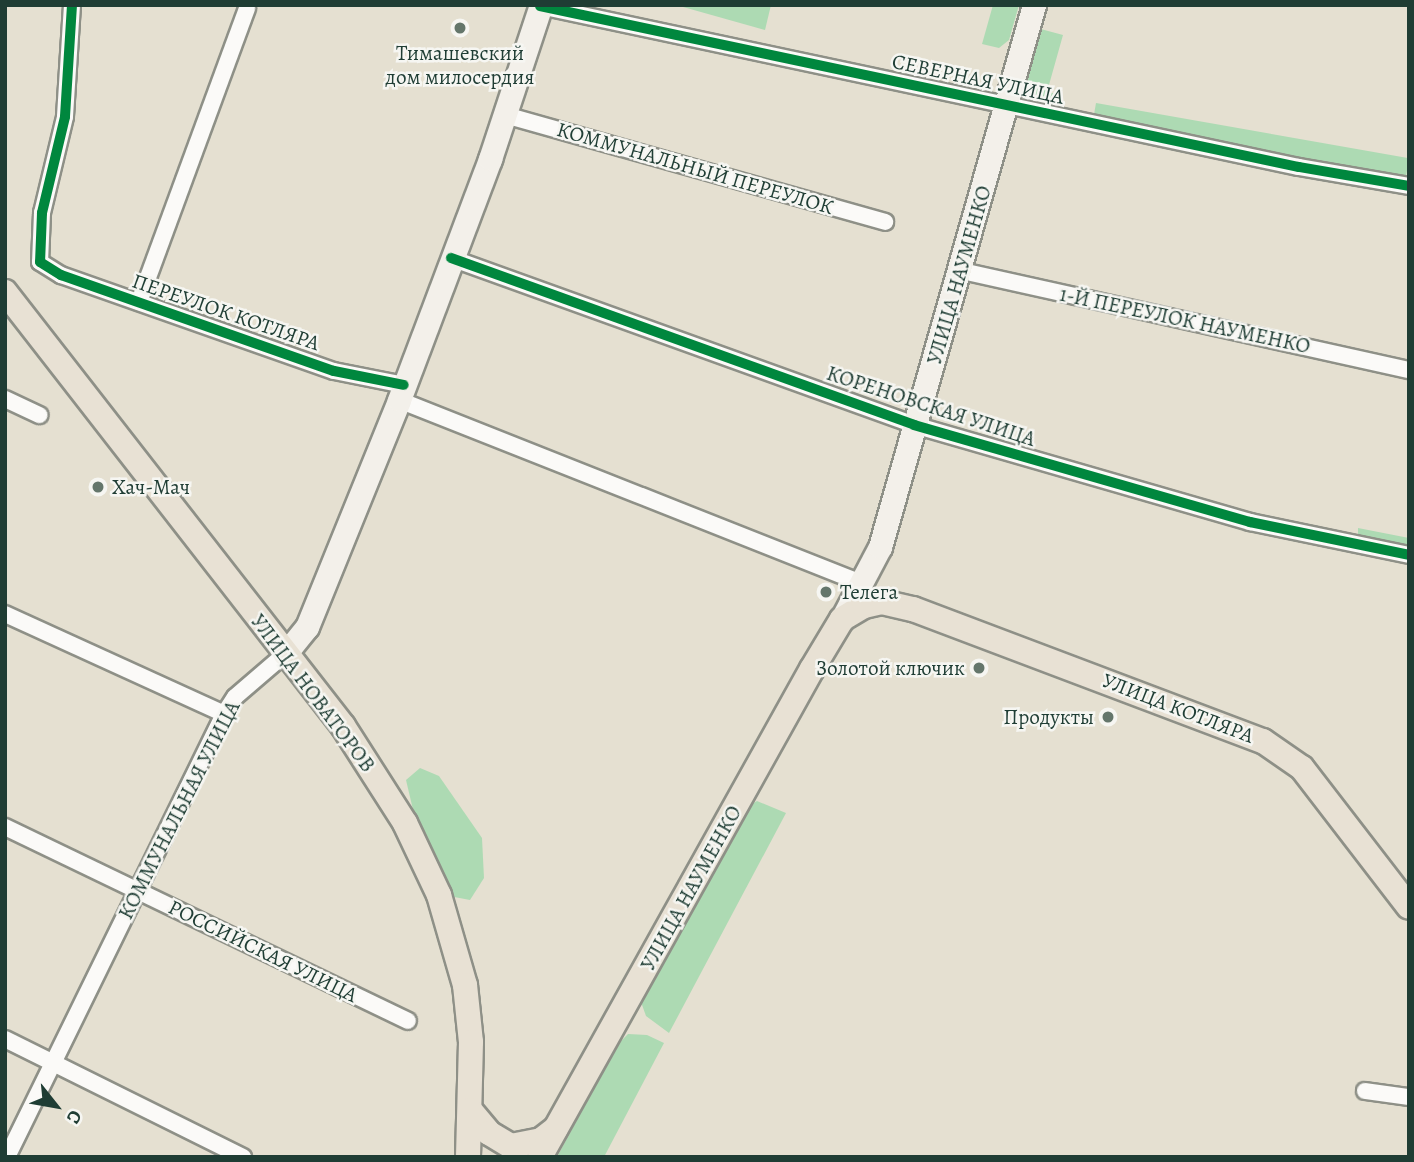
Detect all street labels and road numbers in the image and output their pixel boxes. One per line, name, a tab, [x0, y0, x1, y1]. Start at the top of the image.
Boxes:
street label: СЕВЕРНАЯ УЛИЦА	[890, 48, 1066, 110]
street label: КОММУНАЛЬНЫЙ ПЕРЕУЛОК	[554, 116, 836, 220]
street label: УЛИЦА НАУМЕНКО	[921, 183, 997, 367]
street label: ПЕРЕУЛОК КОТЛЯРА	[129, 268, 323, 356]
street label: 1-Й ПЕРЕУЛОК НАУМЕНКО	[1057, 281, 1313, 359]
street label: КОРЕНОВСКАЯ УЛИЦА	[823, 360, 1039, 452]
street label: УЛИЦА НОВАТОРОВ	[245, 609, 381, 777]
street label: УЛИЦА КОТЛЯРА	[1099, 668, 1257, 748]
street label: КОММУНАЛЬНАЯ УЛИЦА	[113, 697, 245, 923]
street label: УЛИЦА НАУМЕНКО	[635, 801, 747, 975]
street label: РОССИЙСКАЯ УЛИЦА	[164, 894, 362, 1008]

